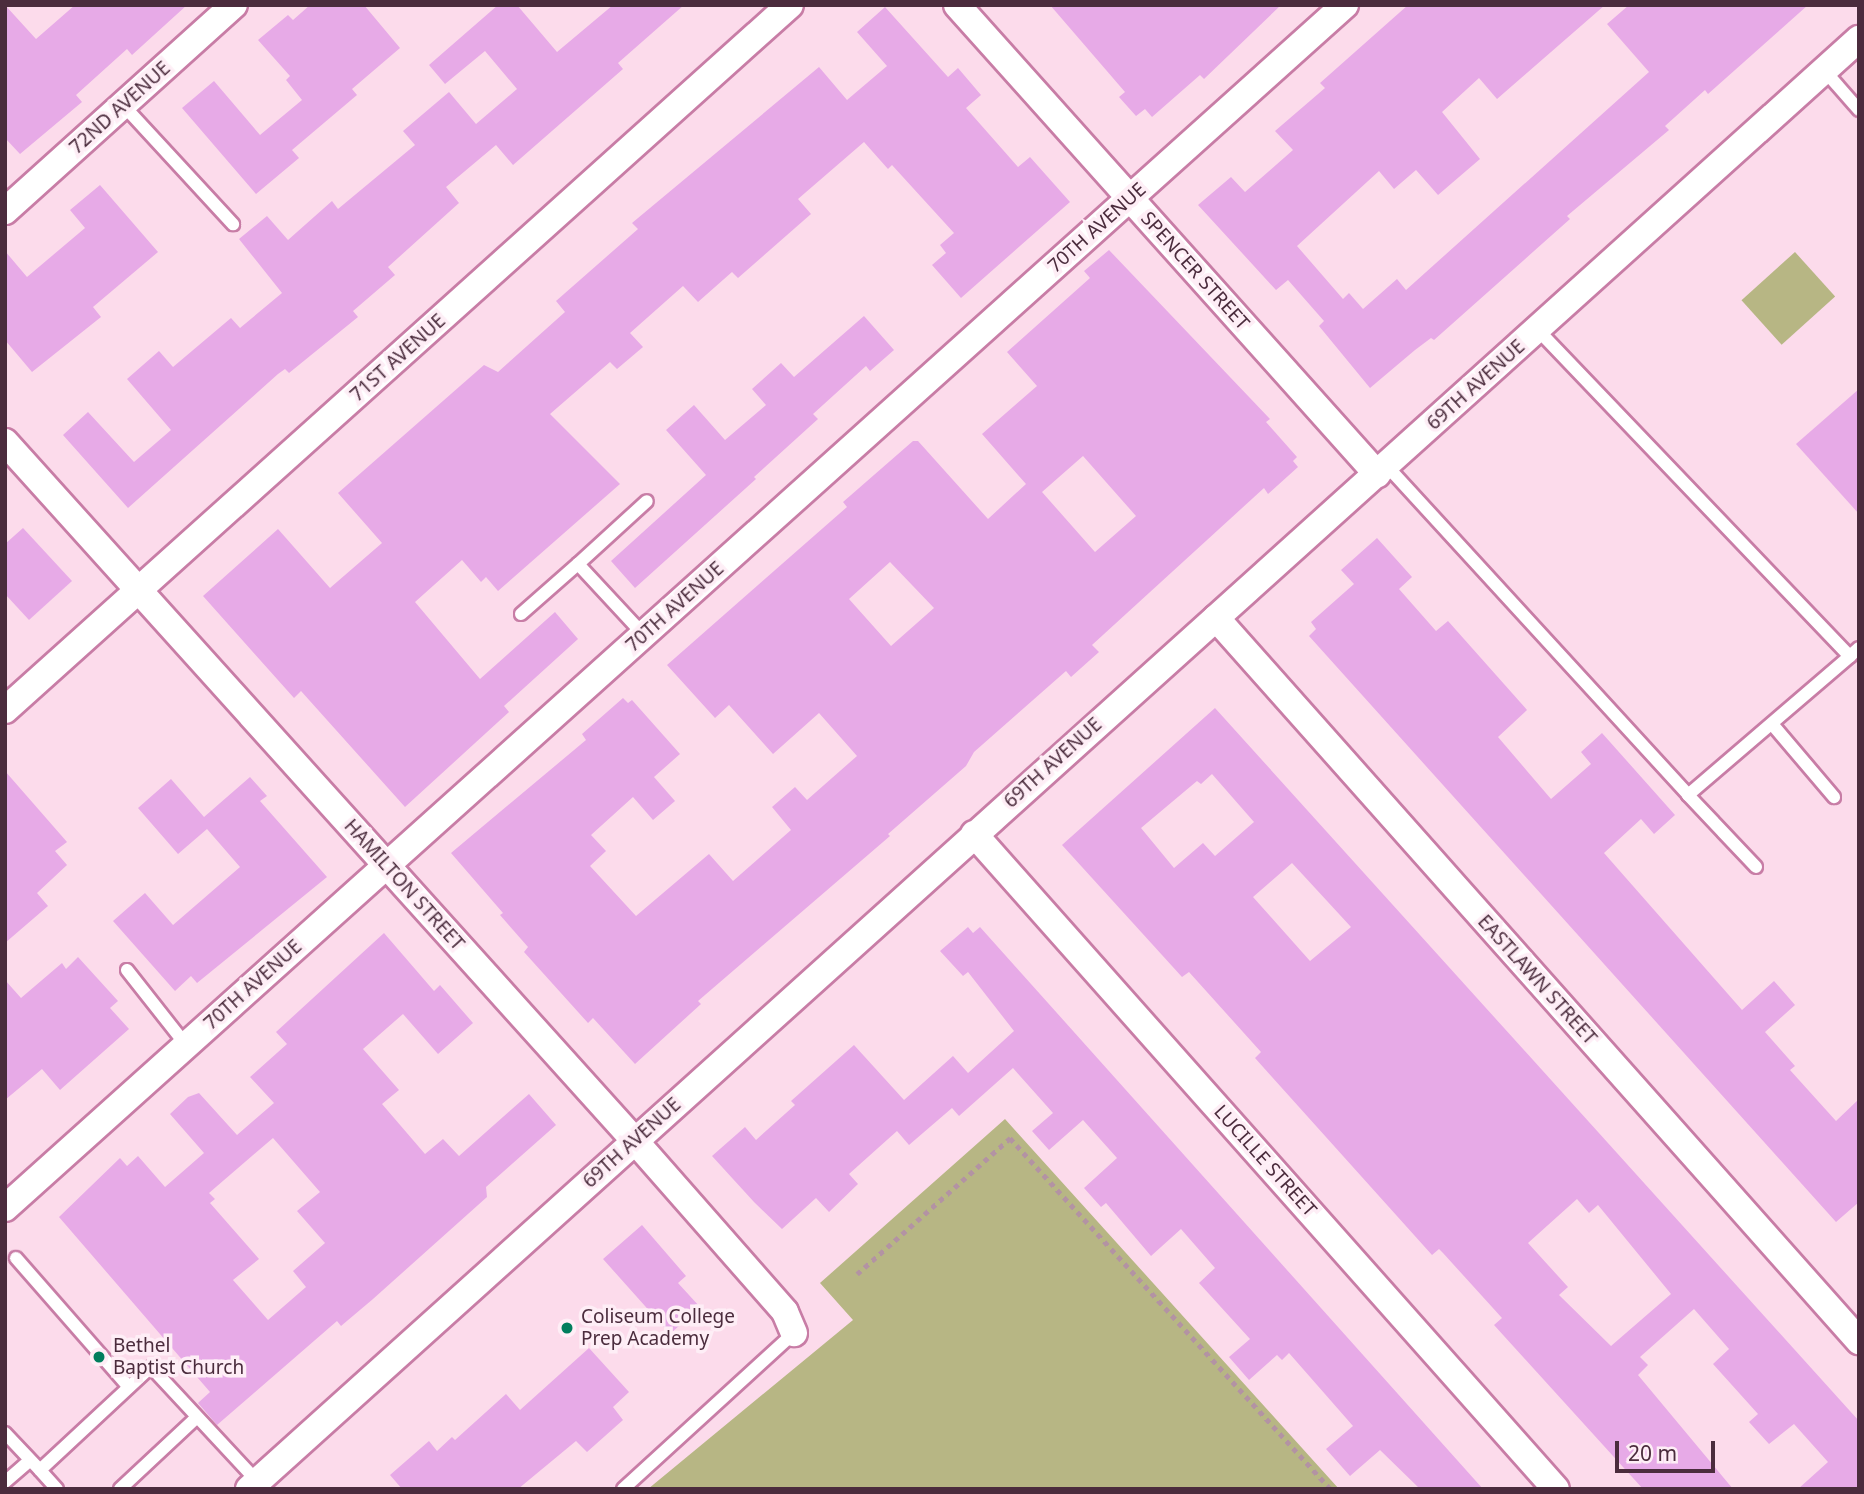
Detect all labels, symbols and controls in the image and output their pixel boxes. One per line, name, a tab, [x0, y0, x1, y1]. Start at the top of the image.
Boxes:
street label: 72ND AVENUE	[65, 57, 175, 159]
street label: 70TH AVENUE	[1043, 178, 1151, 278]
street label: SPENCER STREET	[1136, 207, 1254, 335]
street label: 71ST AVENUE	[346, 309, 450, 407]
street label: 69TH AVENUE	[1422, 335, 1530, 435]
street label: 70TH AVENUE	[621, 557, 729, 657]
street label: 69TH AVENUE	[999, 713, 1107, 813]
street label: HAMILTON STREET	[339, 815, 469, 955]
street label: EASTLAWN STREET	[1473, 910, 1601, 1050]
street label: 70TH AVENUE	[199, 935, 307, 1035]
street label: 69TH AVENUE	[578, 1093, 686, 1193]
street label: LUCILLE STREET	[1209, 1101, 1321, 1221]
place label: Coliseum College Prep Academy	[581, 1306, 735, 1350]
marker: Coliseum College Prep Academy	[559, 1320, 575, 1336]
place label: Bethel Baptist Church	[113, 1335, 244, 1379]
marker: Bethel Baptist Church	[91, 1349, 107, 1365]
scale bar	[1619, 1428, 1719, 1472]
text: 20 m	[1628, 1439, 1677, 1467]

